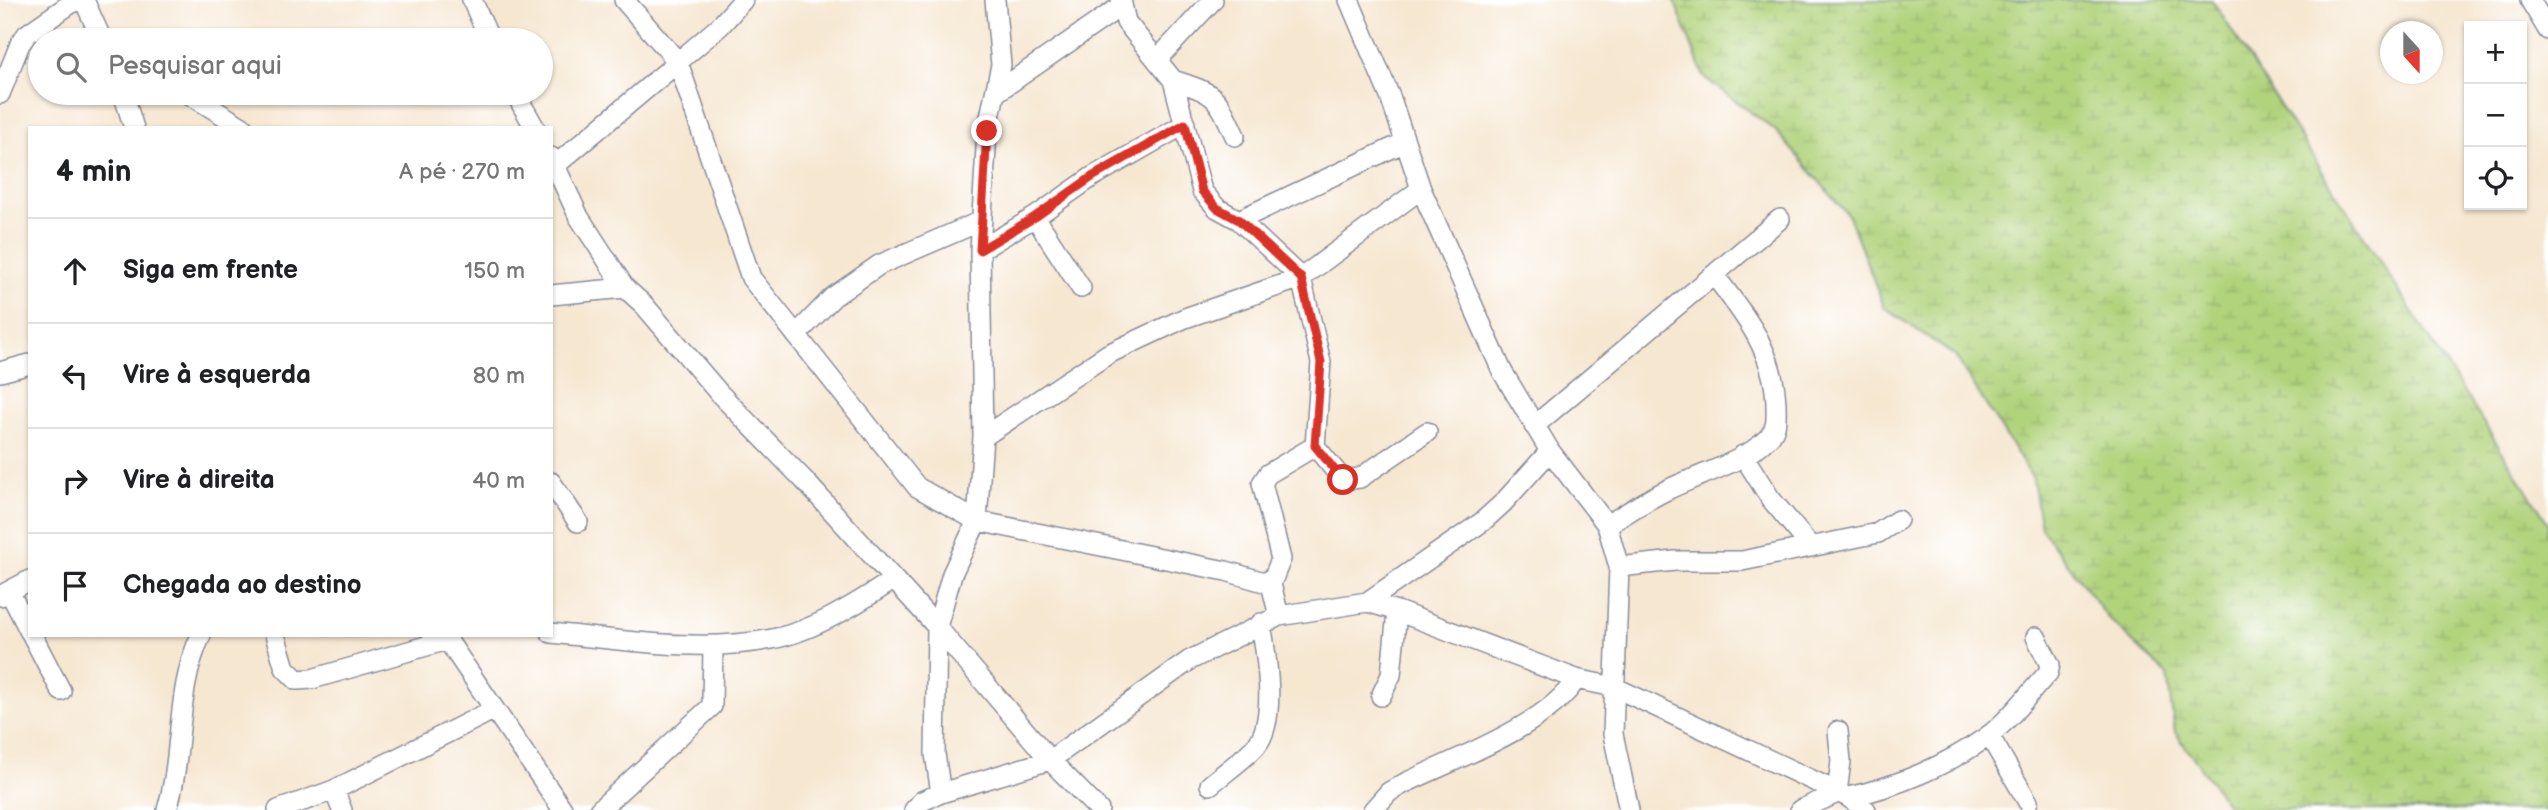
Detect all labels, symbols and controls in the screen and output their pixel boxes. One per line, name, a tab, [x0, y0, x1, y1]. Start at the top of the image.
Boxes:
north arrow	[2380, 21, 2443, 84]
map controls	[2464, 21, 2527, 210]
button: +	[2464, 21, 2527, 84]
search box	[28, 28, 553, 105]
icon: search	[52, 48, 90, 86]
text: Pesquisar aqui	[108, 51, 282, 82]
button: −	[2464, 84, 2527, 147]
route end	[971, 115, 1002, 146]
button: locate	[2464, 147, 2527, 210]
text: 4 min	[56, 154, 131, 190]
text: A pé · 270 m	[399, 158, 525, 186]
icon: ahead	[56, 252, 94, 290]
text: Siga em frente	[123, 255, 298, 286]
text: 150 m	[464, 257, 525, 285]
icon: left	[56, 357, 94, 395]
text: Vire à esquerda	[123, 360, 311, 391]
text: 80 m	[473, 362, 525, 390]
icon: right	[56, 462, 94, 500]
route start	[1327, 464, 1358, 495]
text: Vire à direita	[123, 465, 275, 496]
text: 40 m	[472, 467, 525, 495]
icon: arrive	[56, 567, 94, 605]
text: Chegada ao destino	[123, 570, 361, 601]

